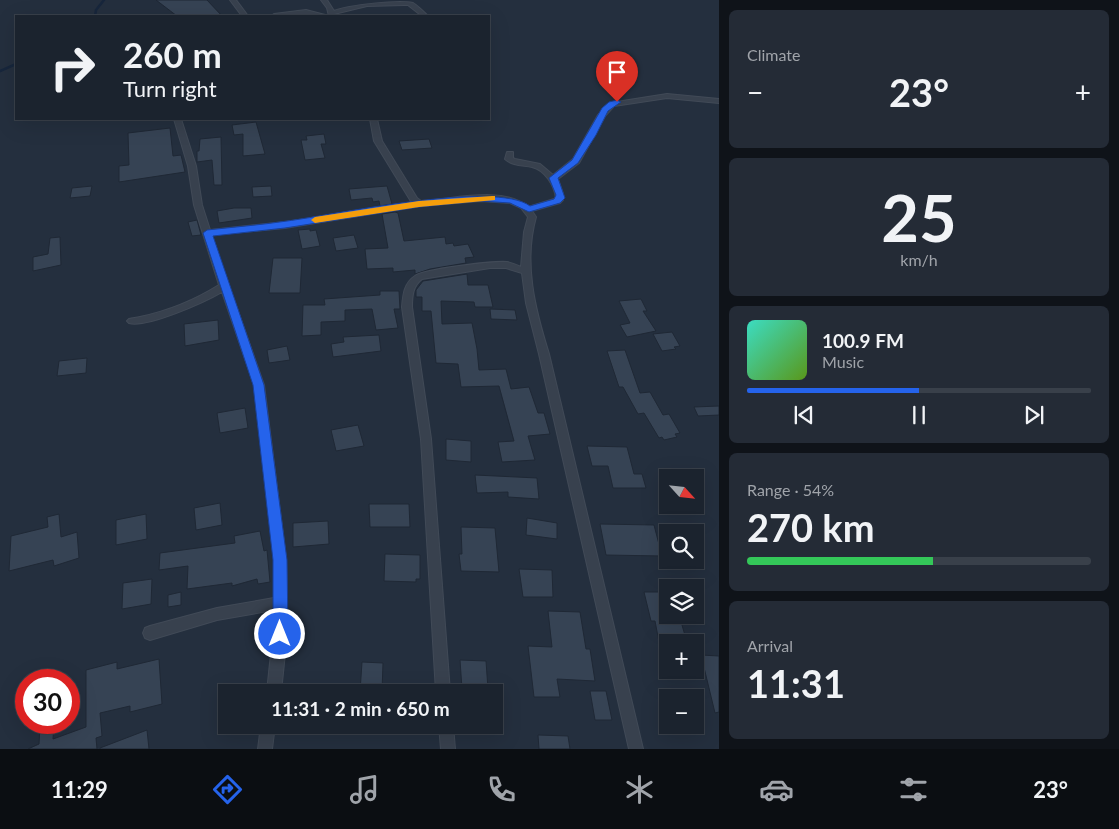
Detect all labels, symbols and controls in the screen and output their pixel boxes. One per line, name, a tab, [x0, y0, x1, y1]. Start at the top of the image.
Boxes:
text: 260 m	[123, 33, 222, 75]
icon: right	[40, 35, 105, 100]
text: Climate	[747, 45, 800, 64]
pin	[596, 51, 638, 102]
icon: arrive	[603, 58, 631, 86]
text: 23°	[889, 69, 949, 115]
text: Turn right	[123, 75, 217, 102]
text: −	[747, 75, 763, 109]
text: +	[1075, 75, 1091, 109]
text: 25	[881, 178, 957, 256]
text: km/h	[900, 250, 938, 269]
text: 100.9 FM	[822, 329, 904, 352]
text: Music	[822, 352, 864, 371]
icon: previous	[790, 401, 818, 429]
icon: pause	[905, 401, 933, 429]
icon: next	[1020, 401, 1048, 429]
north arrow	[659, 469, 704, 514]
map controls	[659, 469, 704, 734]
text: Range · 54%	[747, 480, 834, 499]
text: 270 km	[747, 504, 875, 550]
button: search	[659, 524, 704, 569]
button: layers	[659, 579, 704, 624]
position arrow	[253, 607, 305, 659]
button: +	[659, 634, 704, 679]
text: Arrival	[747, 636, 793, 655]
text: 11:31	[747, 660, 845, 706]
speed limit sign: 30	[15, 669, 80, 734]
button: −	[659, 689, 704, 734]
text: 11:31 · 2 min · 650 m	[271, 697, 450, 720]
icon: directions	[210, 772, 245, 807]
icon: music	[347, 772, 382, 807]
icon: phone	[484, 772, 519, 807]
icon: climate	[622, 772, 657, 807]
icon: car	[759, 772, 794, 807]
icon: filters	[896, 772, 931, 807]
text: 11:29	[51, 776, 108, 803]
text: 23°	[1033, 776, 1068, 803]

